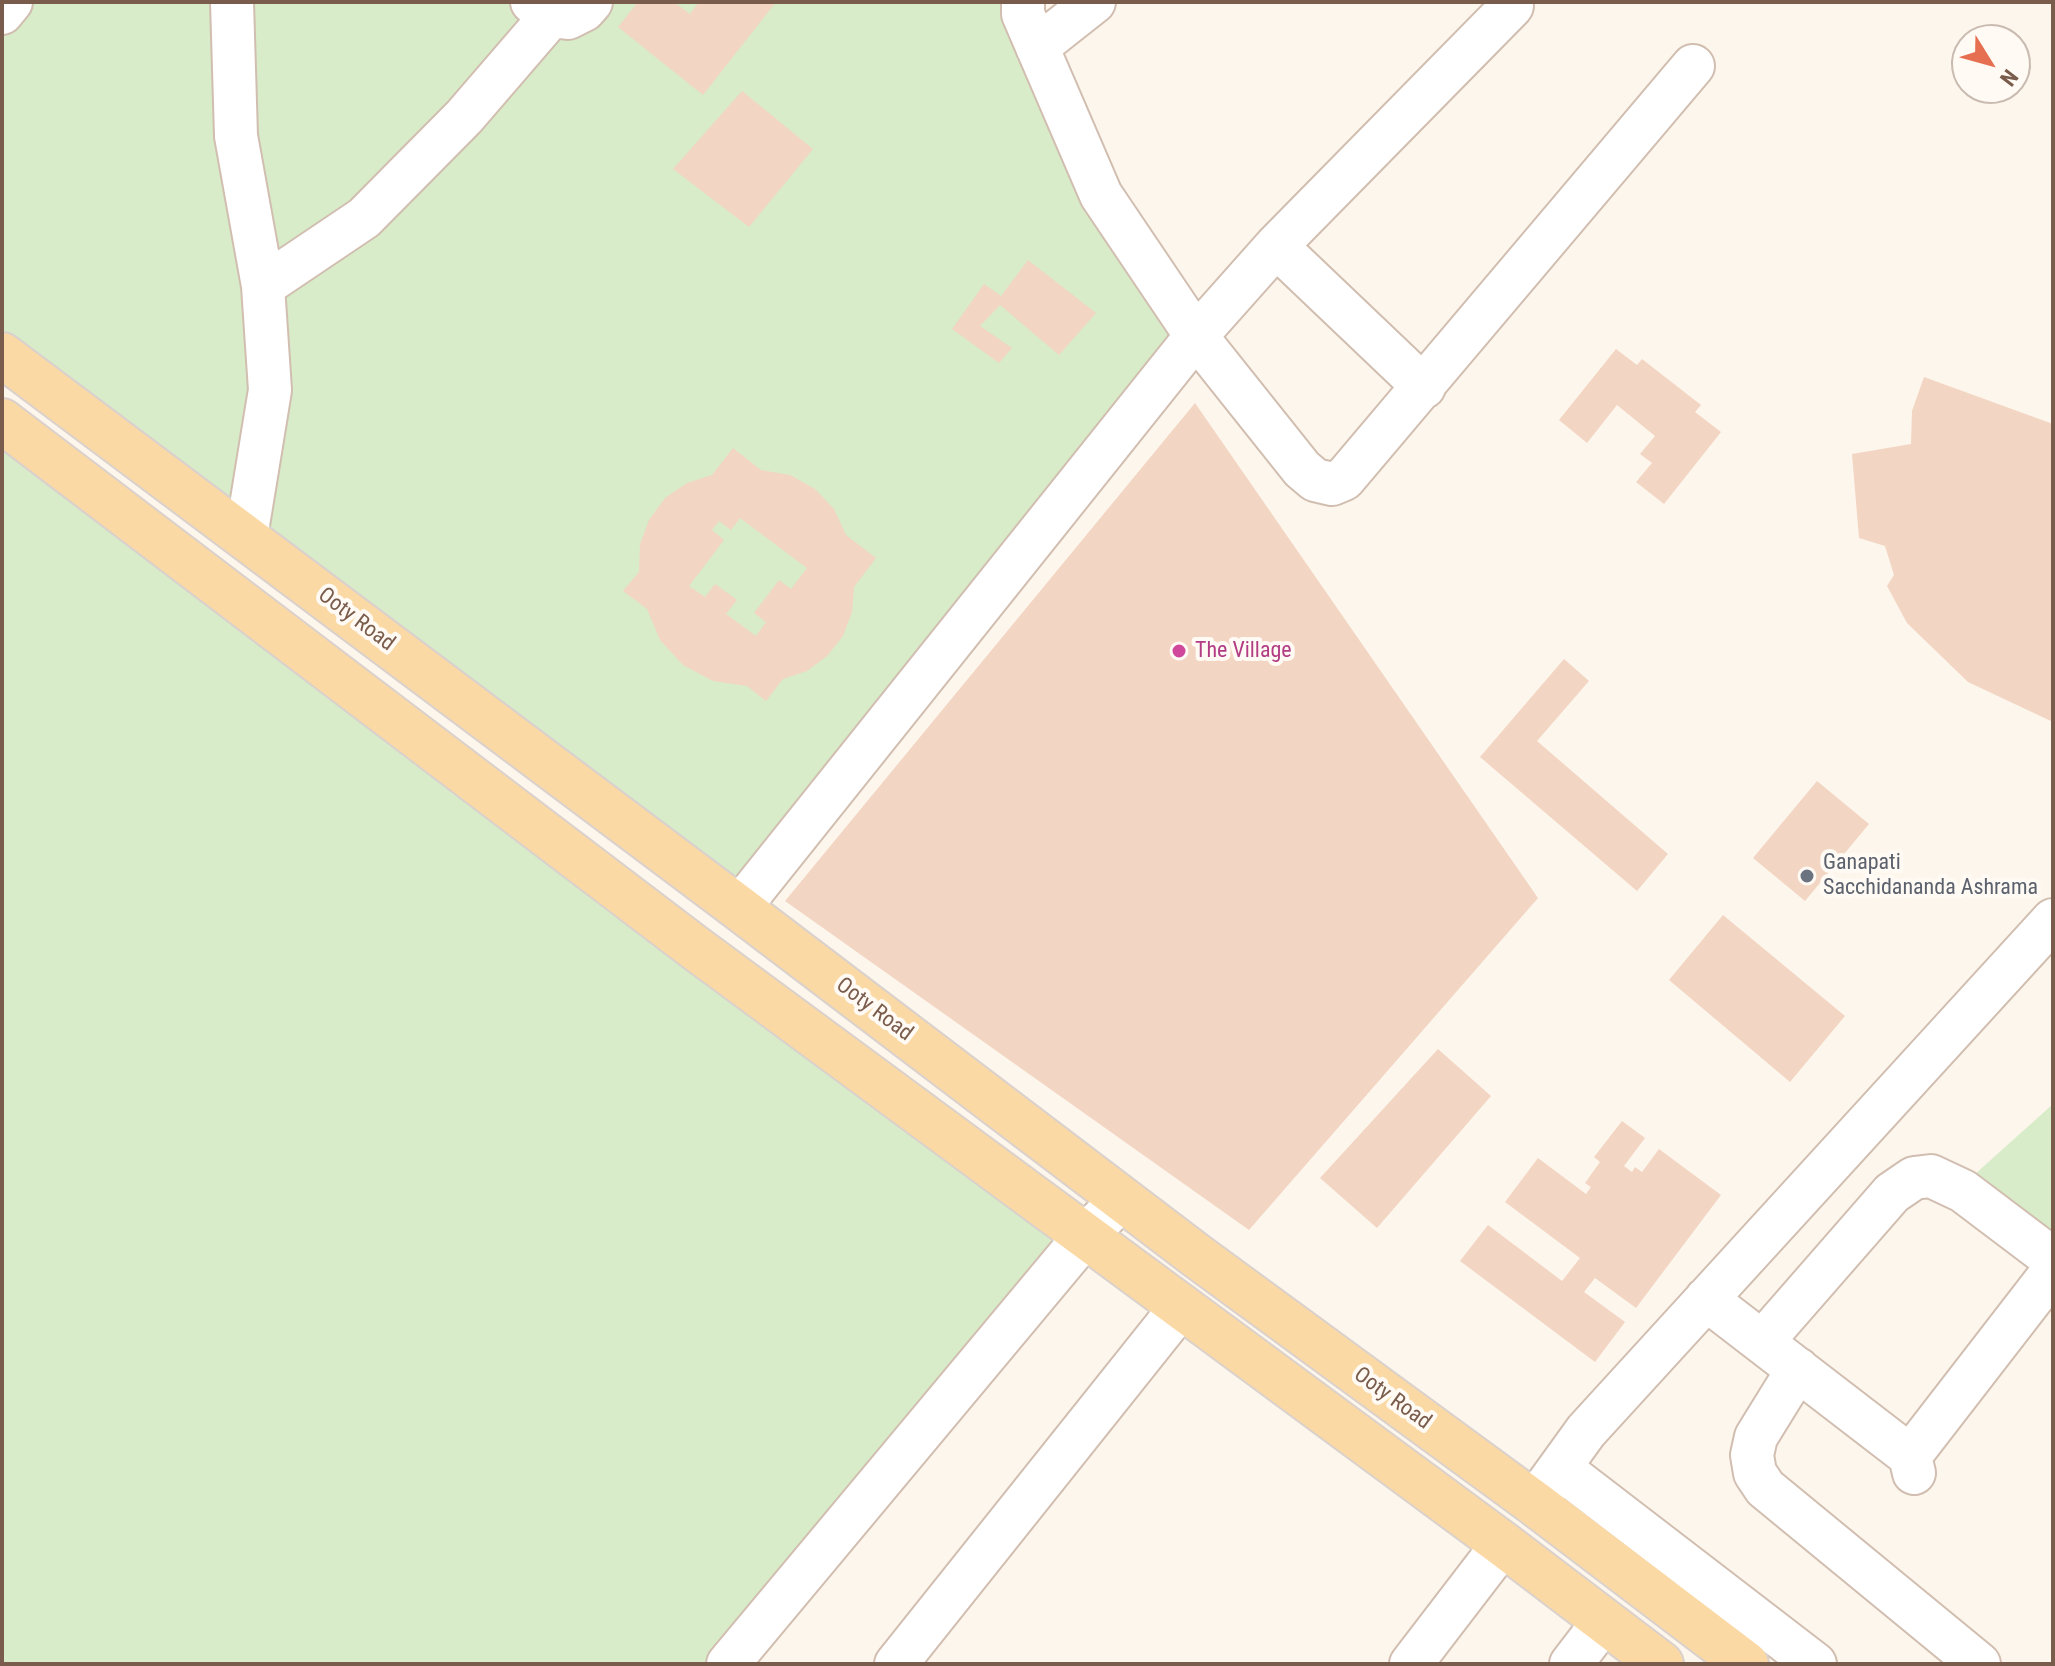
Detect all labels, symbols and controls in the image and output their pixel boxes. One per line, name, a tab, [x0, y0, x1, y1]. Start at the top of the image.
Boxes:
north arrow	[1951, 24, 2031, 104]
text: N	[1995, 65, 2023, 90]
street label: Ooty Road	[312, 583, 400, 657]
place label: The Village	[1195, 638, 1292, 664]
marker: The Village	[1170, 642, 1188, 660]
place label: Ganapati Sacchidananda Ashrama	[1823, 850, 2038, 902]
marker: Ganapati Sacchidananda Ashrama	[1798, 867, 1816, 885]
street label: Ooty Road	[830, 973, 918, 1047]
street label: Ooty Road	[1348, 1362, 1436, 1436]

